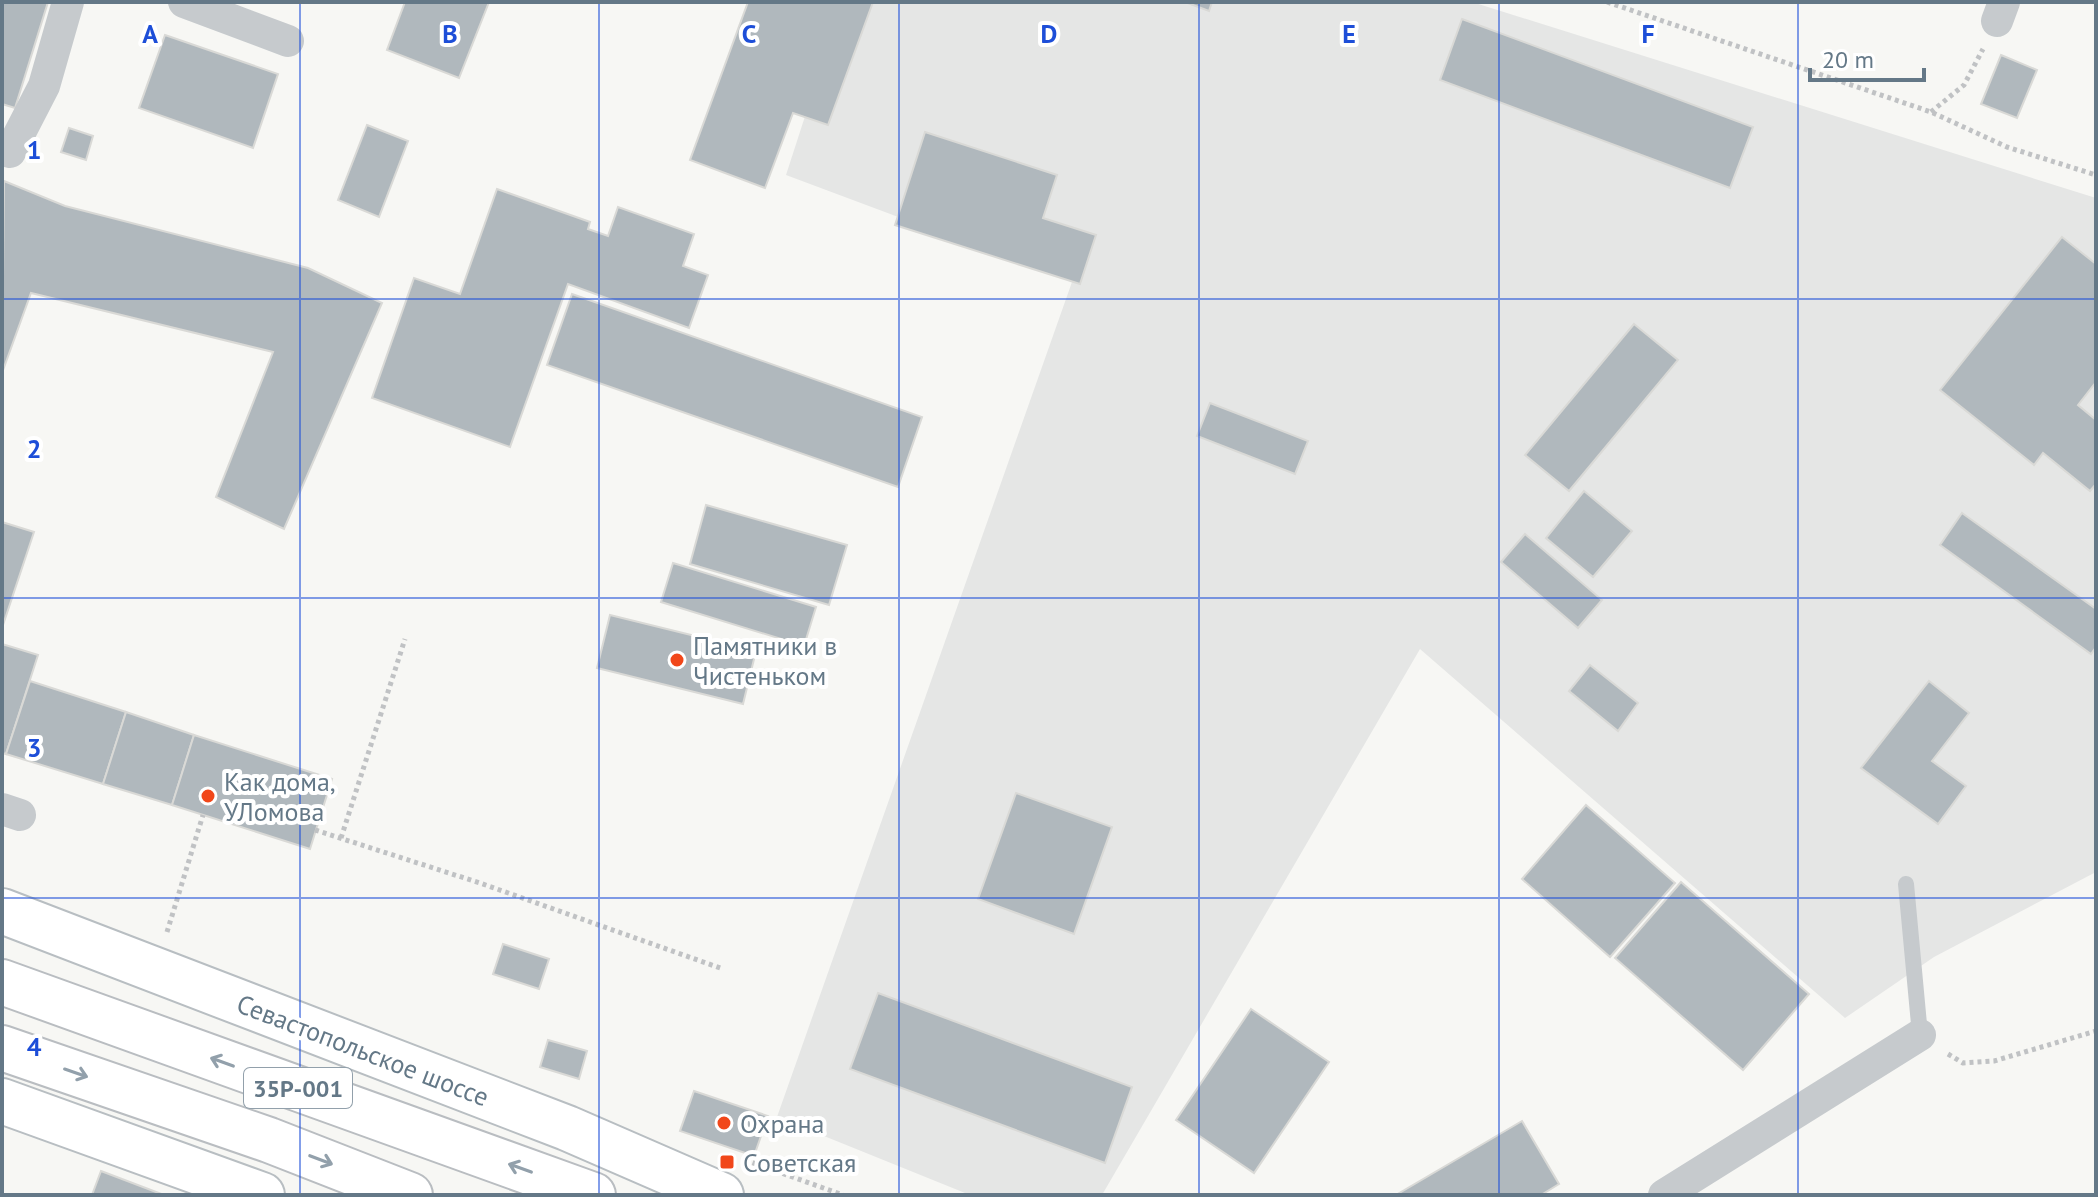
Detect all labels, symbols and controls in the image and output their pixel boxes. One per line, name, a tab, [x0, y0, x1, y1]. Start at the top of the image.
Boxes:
text: A	[142, 17, 158, 50]
text: B	[442, 17, 458, 50]
text: C	[742, 17, 756, 50]
text: D	[1041, 17, 1057, 50]
text: E	[1342, 17, 1356, 50]
text: F	[1641, 17, 1655, 50]
scale bar	[1810, 32, 1924, 82]
text: 20 m	[1822, 44, 1874, 75]
text: 1	[27, 133, 41, 166]
text: 2	[27, 432, 41, 465]
place label: Памятники в Чистеньком	[693, 629, 837, 692]
marker: Памятники в Чистеньком	[668, 651, 686, 669]
text: 3	[27, 731, 41, 764]
place label: Как дома, УЛомова	[224, 765, 336, 828]
marker: Как дома, УЛомова	[199, 787, 217, 805]
street label: Севастопольское шоссе	[232, 987, 494, 1113]
text: 4	[27, 1030, 42, 1063]
one-way arrow	[210, 1053, 235, 1068]
one-way arrow	[63, 1067, 88, 1082]
road number: 35Р-001	[244, 1068, 352, 1108]
place label: Охрана	[740, 1107, 824, 1140]
marker: Охрана	[715, 1114, 733, 1132]
place label: Советская	[743, 1146, 856, 1179]
marker: Советская	[718, 1153, 736, 1171]
one-way arrow	[308, 1154, 333, 1168]
one-way arrow	[508, 1160, 533, 1174]

